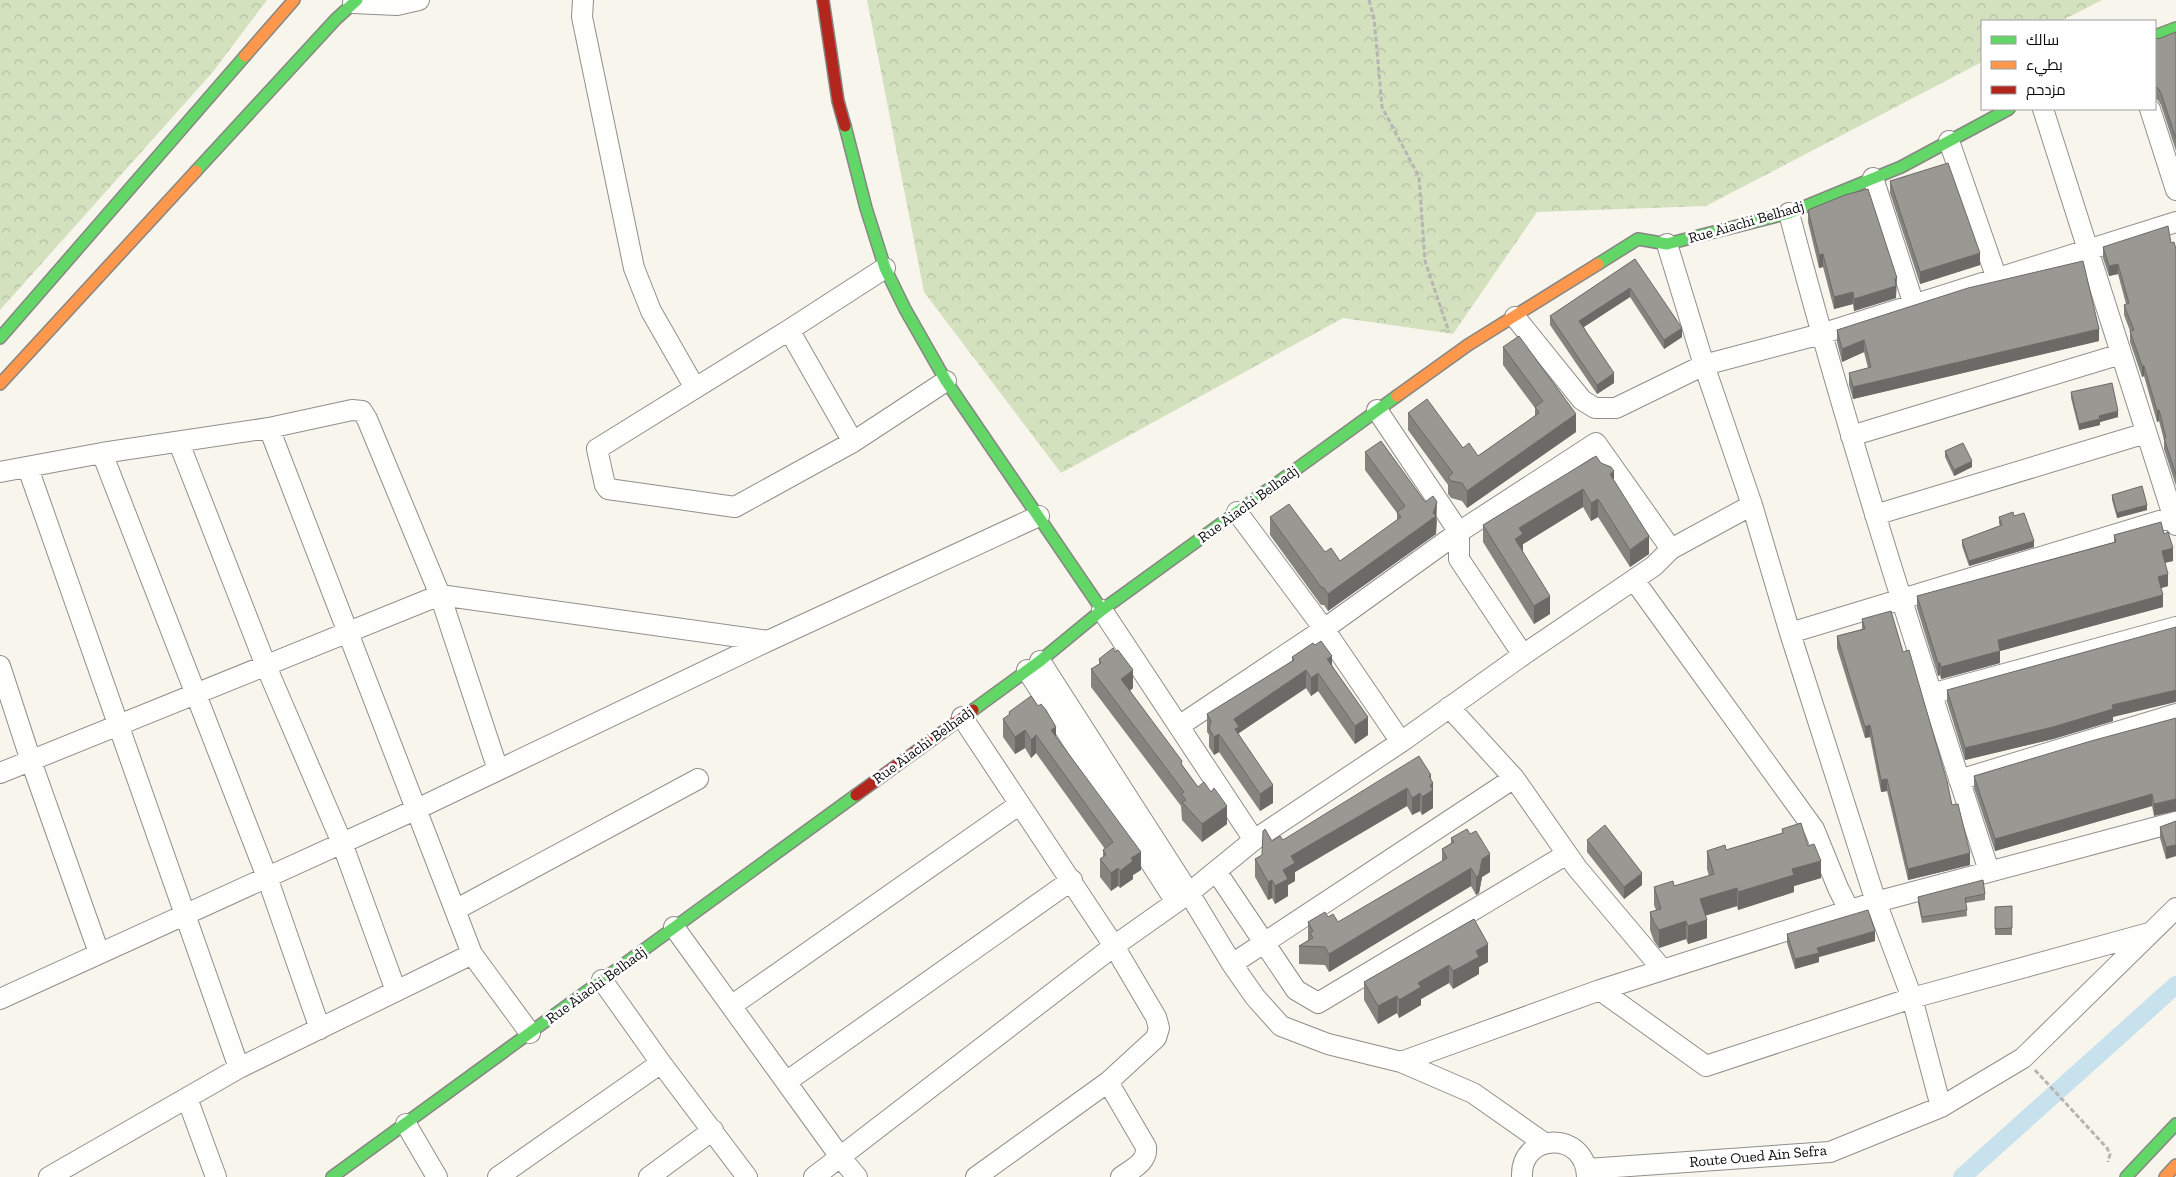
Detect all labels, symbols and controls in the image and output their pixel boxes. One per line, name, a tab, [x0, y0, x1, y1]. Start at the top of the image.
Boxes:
legend	[1981, 20, 2156, 110]
text: سالك	[2026, 31, 2059, 49]
text: بطيء	[2026, 56, 2063, 77]
text: مزدحم	[2026, 81, 2066, 100]
street label: Rue Aiachi Belhadj	[1686, 197, 1806, 247]
street label: Rue Aiachi Belhadj	[1194, 462, 1302, 546]
street label: Rue Aiachi Belhadj	[869, 703, 977, 787]
street label: Rue Aiachi Belhadj	[542, 943, 650, 1027]
street label: Route Oued Ain Sefra	[1688, 1141, 1828, 1171]

